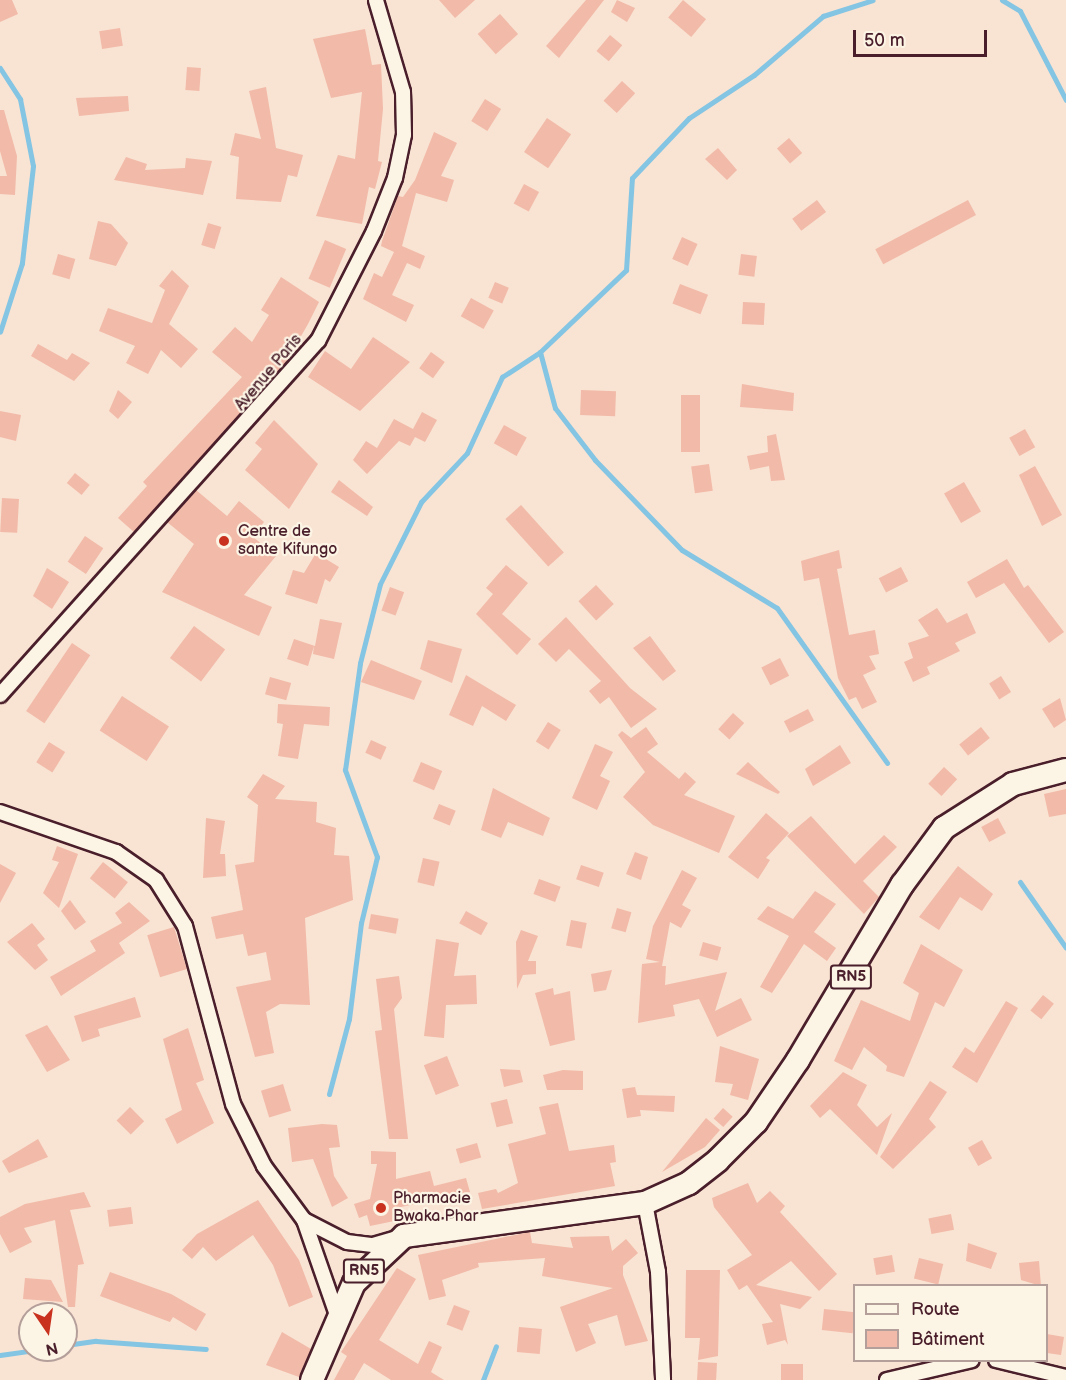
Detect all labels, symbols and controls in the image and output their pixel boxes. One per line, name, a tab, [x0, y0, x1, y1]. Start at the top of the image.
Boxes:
scale bar	[856, 18, 990, 56]
text: 50 m	[864, 30, 905, 51]
street label: Avenue Paris	[231, 331, 307, 415]
place label: Centre de sante Kifungo	[238, 522, 337, 560]
marker: Centre de sante Kifungo	[215, 532, 233, 550]
road number: RN5	[828, 965, 874, 989]
place label: Pharmacie Bwaka Phar	[393, 1189, 478, 1227]
marker: Pharmacie Bwaka Phar	[374, 1201, 388, 1215]
road number: RN5	[342, 1259, 386, 1283]
legend	[853, 1284, 1048, 1362]
text: Route	[911, 1299, 960, 1320]
north arrow	[18, 1302, 78, 1362]
text: Bâtiment	[911, 1329, 985, 1350]
text: N	[44, 1337, 60, 1359]

